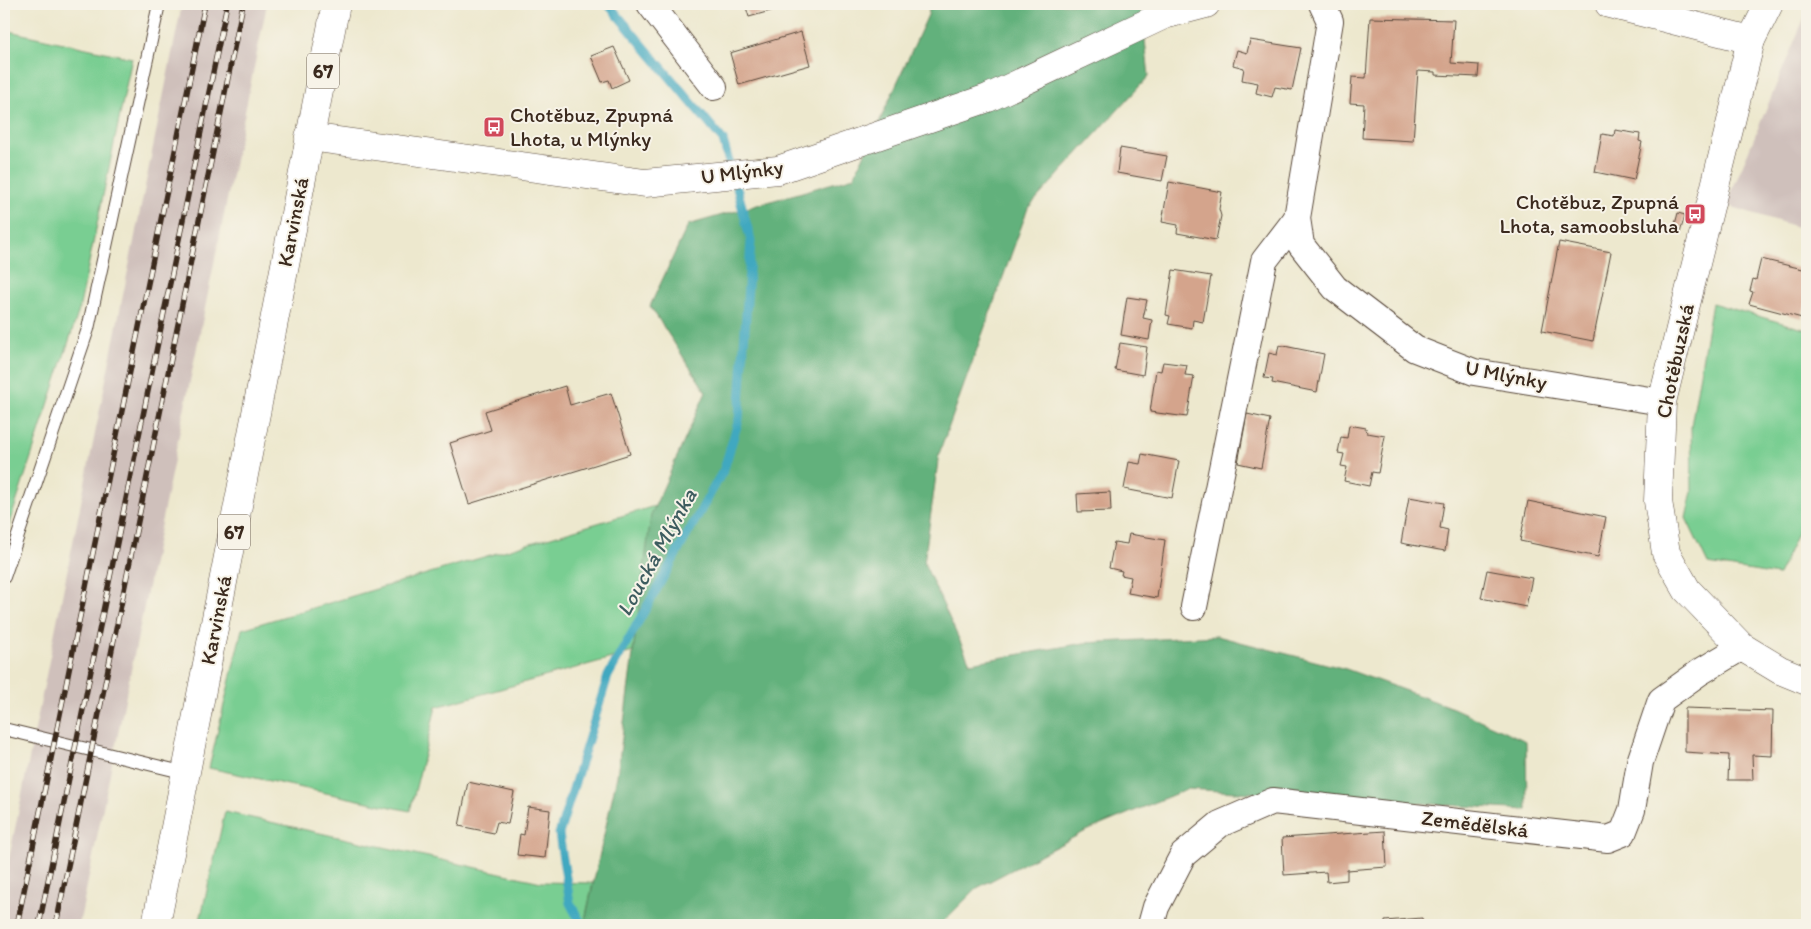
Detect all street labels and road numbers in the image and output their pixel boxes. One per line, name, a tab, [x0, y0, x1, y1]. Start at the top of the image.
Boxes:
road number: 67	[307, 54, 339, 88]
street label: U Mlýnky	[699, 154, 785, 189]
street label: Karvinská	[272, 175, 313, 269]
street label: Chotěbuzská	[1650, 301, 1699, 421]
street label: U Mlýnky	[1463, 354, 1549, 395]
road number: 67	[218, 514, 250, 550]
street label: Karvinská	[195, 573, 236, 667]
street label: Zemědělská	[1420, 805, 1530, 842]

